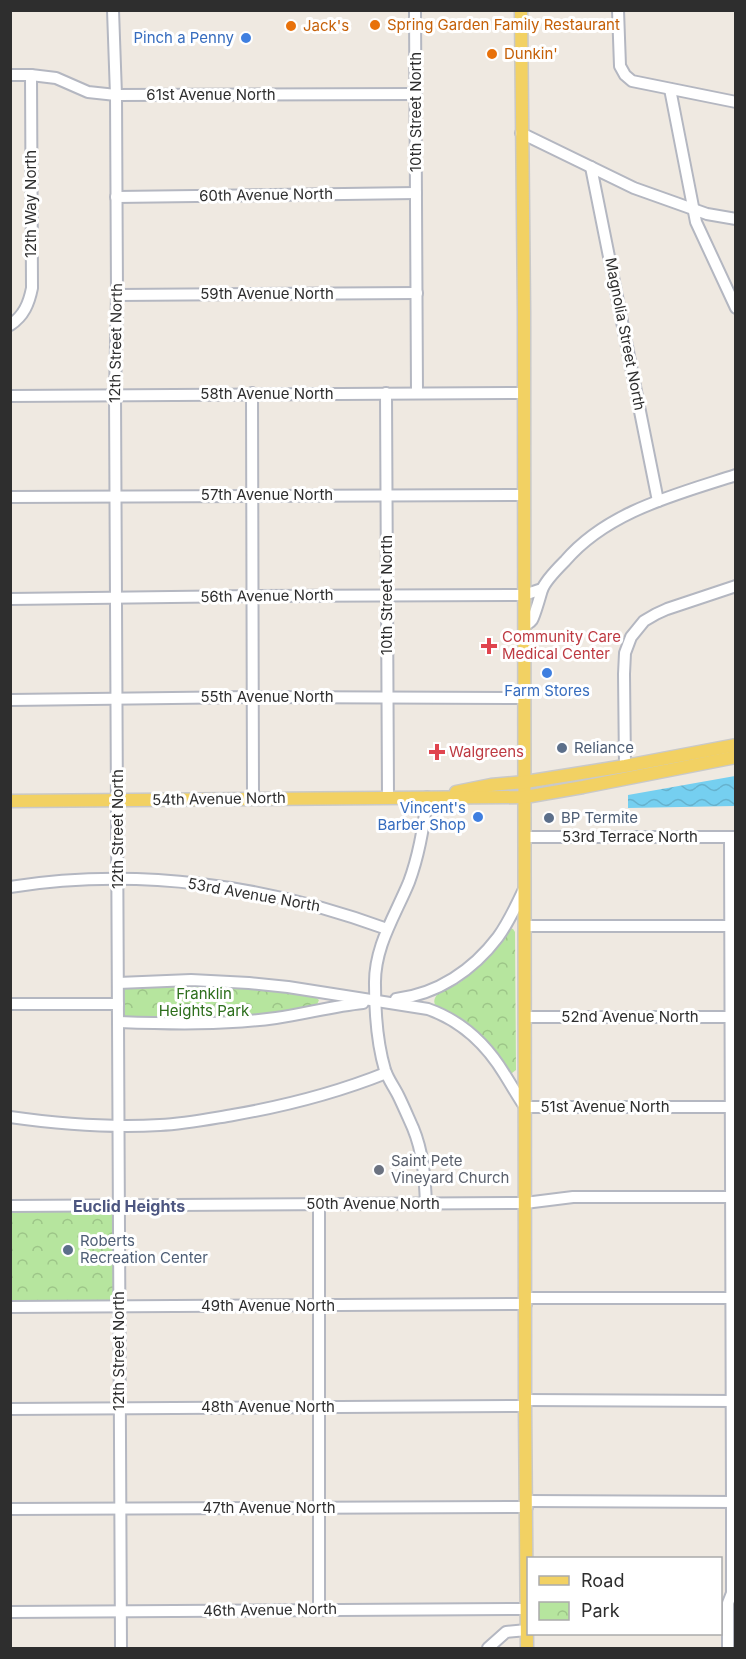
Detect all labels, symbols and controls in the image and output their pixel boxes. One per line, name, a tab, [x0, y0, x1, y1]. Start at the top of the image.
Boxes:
place label: Spring Garden Family Restaurant	[387, 15, 620, 34]
place label: Jack's	[303, 16, 349, 35]
marker: Spring Garden Family Restaurant	[368, 18, 382, 32]
marker: Jack's	[284, 19, 298, 33]
place label: Pinch a Penny	[133, 28, 235, 47]
marker: Pinch a Penny	[239, 31, 253, 45]
place label: Dunkin'	[504, 44, 558, 63]
marker: Dunkin'	[485, 47, 499, 61]
street label: 10th Street North	[406, 52, 425, 172]
street label: 61st Avenue North	[146, 85, 276, 104]
street label: 12th Way North	[21, 150, 40, 258]
street label: 60th Avenue North	[199, 184, 333, 205]
street label: Magnolia Street North	[601, 256, 650, 412]
street label: 12th Street North	[105, 283, 126, 403]
street label: 59th Avenue North	[200, 284, 334, 303]
street label: 58th Avenue North	[200, 384, 334, 403]
street label: 57th Avenue North	[201, 485, 333, 504]
street label: 10th Street North	[377, 535, 396, 655]
street label: 56th Avenue North	[200, 585, 334, 606]
place label: Community Care Medical Center	[502, 627, 621, 663]
marker: Community Care Medical Center	[480, 637, 498, 655]
marker: Farm Stores	[540, 666, 554, 680]
place label: Farm Stores	[504, 681, 590, 700]
street label: 55th Avenue North	[200, 687, 334, 706]
place label: Reliance	[574, 738, 634, 757]
marker: Reliance	[555, 741, 569, 755]
place label: Walgreens	[449, 742, 524, 761]
marker: Walgreens	[430, 745, 444, 759]
street label: 12th Street North	[108, 769, 127, 889]
street label: 54th Avenue North	[152, 788, 286, 809]
place label: Vincent's Barber Shop	[377, 798, 466, 834]
place label: BP Termite	[561, 808, 638, 827]
marker: Vincent's Barber Shop	[471, 810, 485, 824]
marker: BP Termite	[542, 811, 556, 825]
street label: 53rd Terrace North	[562, 827, 698, 846]
street label: 53rd Avenue North	[186, 874, 322, 916]
park label: Franklin Heights Park	[159, 984, 250, 1020]
street label: 52nd Avenue North	[561, 1007, 699, 1026]
street label: 51st Avenue North	[540, 1097, 670, 1116]
place label: Saint Pete Vineyard Church	[391, 1151, 509, 1187]
marker: Saint Pete Vineyard Church	[372, 1163, 386, 1177]
street label: 50th Avenue North	[306, 1194, 440, 1213]
district label: Euclid Heights	[73, 1196, 185, 1216]
place label: Roberts Recreation Center	[80, 1231, 208, 1267]
marker: Roberts Recreation Center	[61, 1243, 75, 1257]
street label: 12th Street North	[109, 1291, 128, 1411]
street label: 49th Avenue North	[201, 1296, 335, 1315]
street label: 48th Avenue North	[201, 1397, 335, 1416]
street label: 47th Avenue North	[202, 1498, 336, 1517]
legend	[527, 1557, 722, 1635]
text: Road	[581, 1570, 624, 1591]
street label: 46th Avenue North	[203, 1599, 337, 1620]
text: Park	[581, 1600, 620, 1621]

